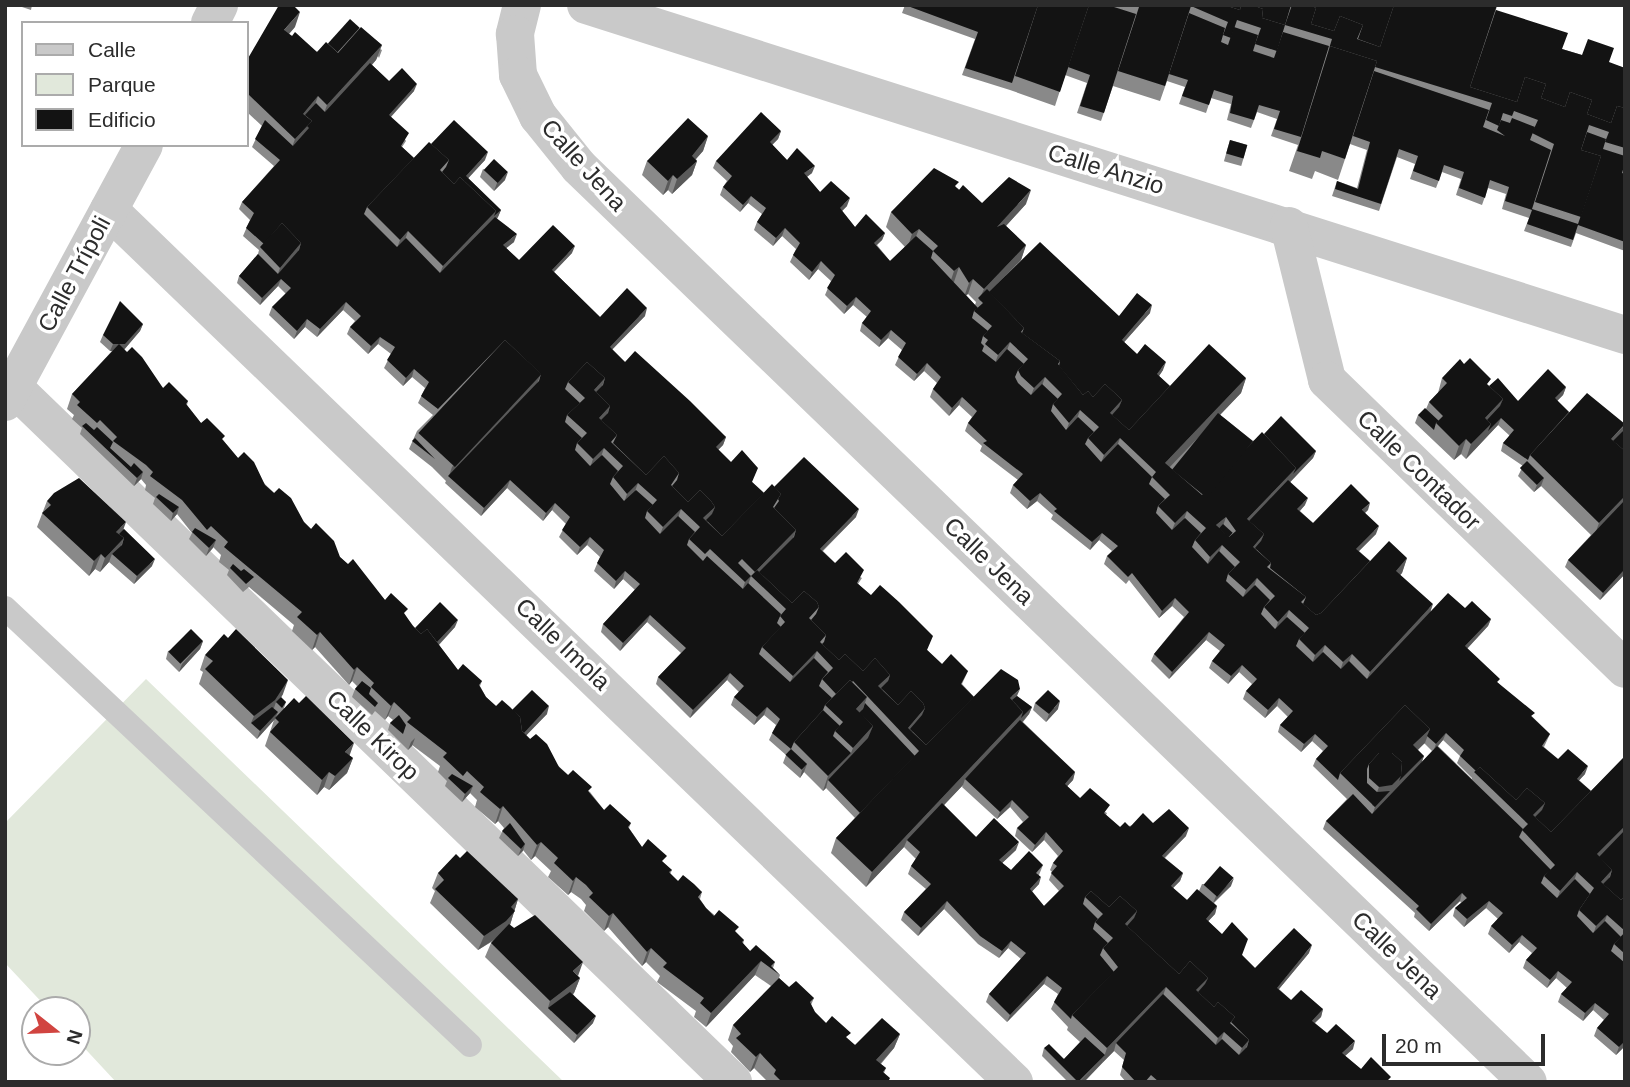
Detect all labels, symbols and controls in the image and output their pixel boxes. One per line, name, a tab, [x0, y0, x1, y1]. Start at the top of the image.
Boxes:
legend	[21, 21, 248, 147]
text: Calle	[88, 38, 136, 61]
text: Parque	[88, 73, 156, 96]
text: Edificio	[88, 108, 156, 131]
street label: Calle Jena	[535, 113, 633, 217]
street label: Calle Anzio	[1044, 137, 1168, 201]
street label: Calle Trípoli	[31, 211, 117, 337]
street label: Calle Contador	[1351, 404, 1487, 536]
street label: Calle Jena	[938, 511, 1040, 611]
street label: Calle Imola	[510, 592, 616, 696]
street label: Calle Kirop	[321, 684, 425, 786]
street label: Calle Jena	[1346, 905, 1448, 1005]
north arrow	[21, 996, 91, 1066]
scale bar	[1385, 1020, 1548, 1064]
text: N	[62, 1027, 87, 1047]
text: 20 m	[1395, 1034, 1442, 1057]

